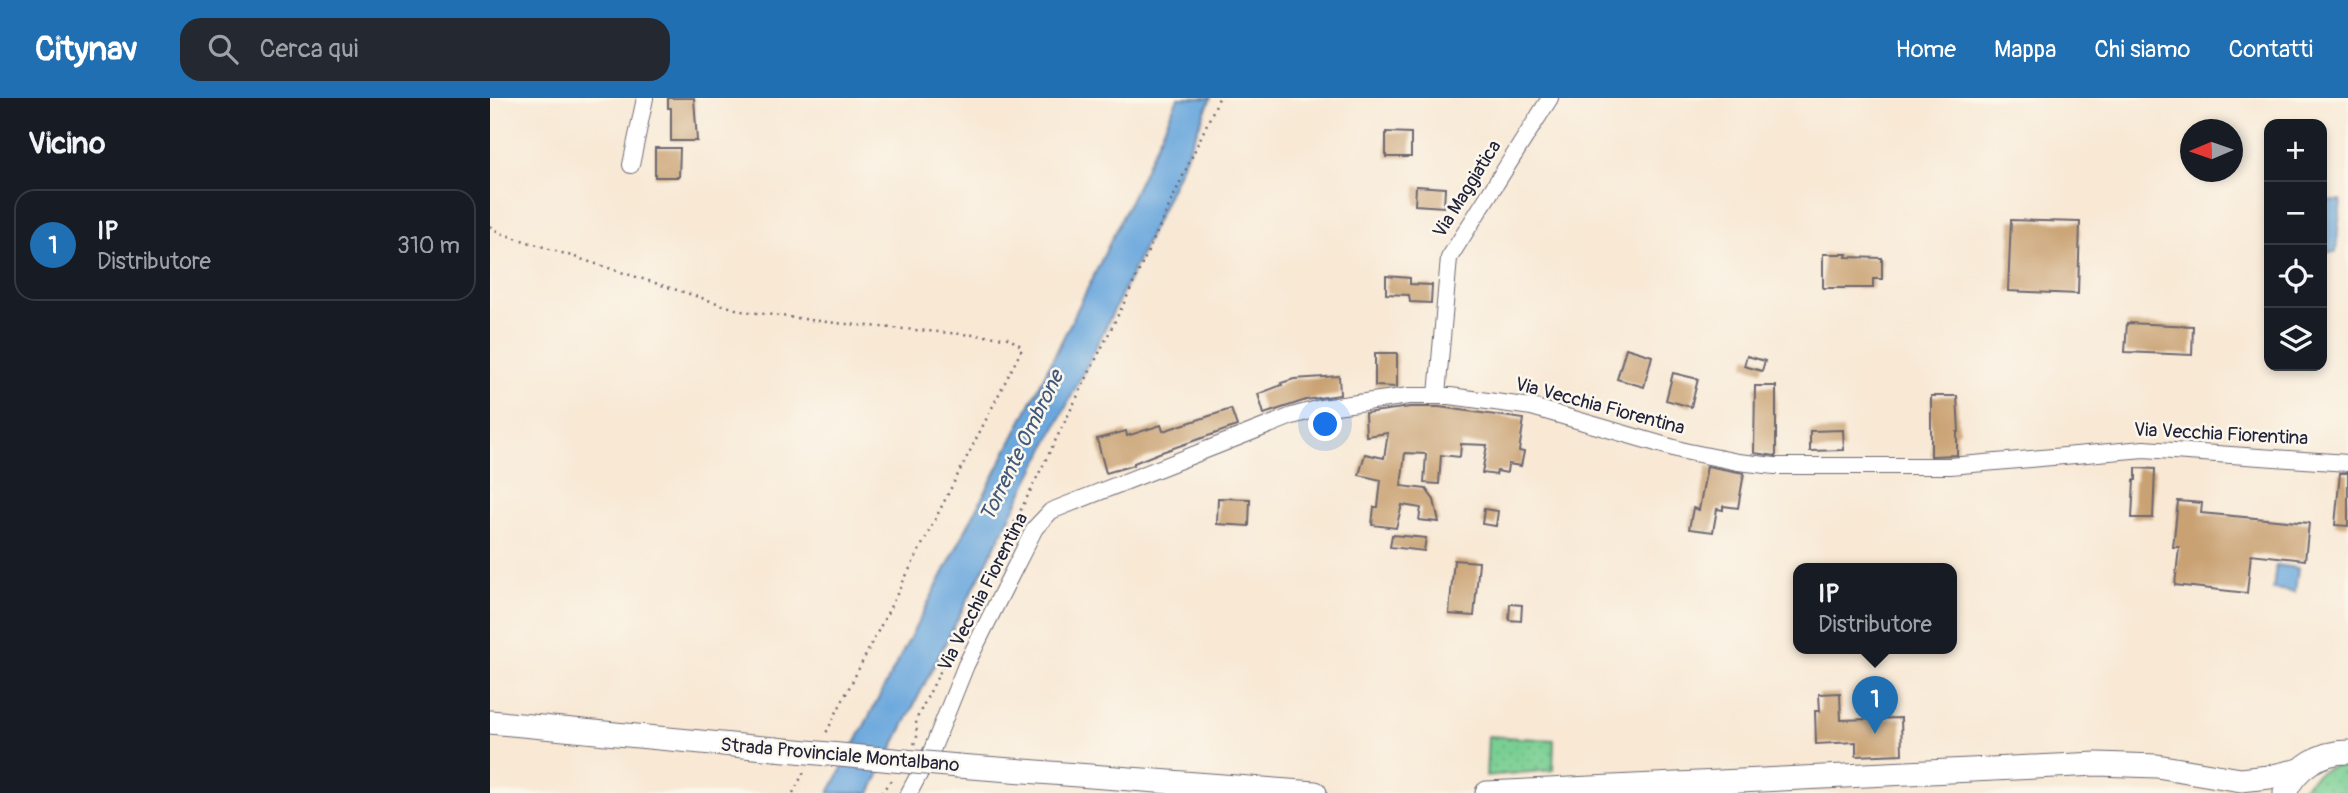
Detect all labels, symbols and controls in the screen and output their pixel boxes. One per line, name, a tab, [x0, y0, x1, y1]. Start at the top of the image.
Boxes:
search box	[180, 18, 670, 81]
text: Citynav	[35, 29, 138, 70]
icon: search	[204, 30, 242, 68]
text: Cerca qui	[260, 33, 358, 65]
text: Home	[1896, 35, 1956, 64]
text: Mappa	[1994, 35, 2056, 64]
text: Chi siamo	[2094, 35, 2190, 64]
text: Contatti	[2228, 35, 2313, 64]
north arrow	[2180, 119, 2243, 182]
map controls	[2264, 119, 2327, 371]
button: +	[2264, 119, 2327, 182]
text: Vicino	[28, 125, 105, 162]
street label: Via Maggiatica	[1428, 136, 1507, 242]
button: −	[2264, 182, 2327, 245]
text: IP	[97, 215, 119, 247]
text: 1	[49, 231, 58, 260]
text: 310 m	[397, 231, 460, 260]
button: locate	[2264, 245, 2327, 308]
text: Distributore	[97, 247, 211, 276]
button: layers	[2264, 308, 2327, 371]
water label: Torrente Ombrone	[974, 364, 1071, 526]
street label: Via Vecchia Fiorentina	[1513, 372, 1688, 440]
your location	[1308, 407, 1342, 441]
street label: Via Vecchia Fiorentina	[2133, 417, 2309, 451]
street label: Via Vecchia Fiorentina	[933, 509, 1033, 675]
popup	[1793, 563, 1957, 654]
text: IP	[1818, 578, 1840, 610]
text: Distributore	[1818, 610, 1932, 639]
pin: 1	[1852, 676, 1898, 734]
street label: Strada Provinciale Montalbano	[719, 733, 961, 777]

